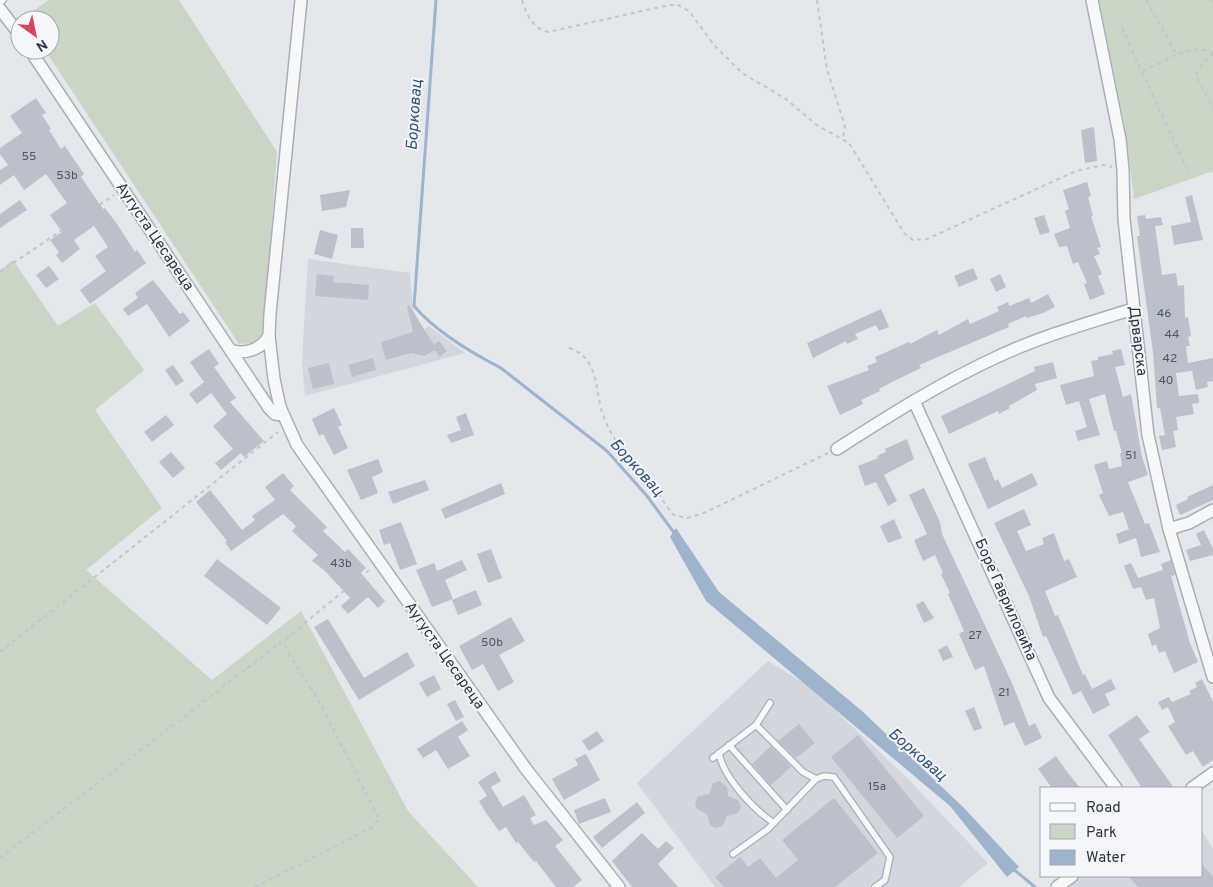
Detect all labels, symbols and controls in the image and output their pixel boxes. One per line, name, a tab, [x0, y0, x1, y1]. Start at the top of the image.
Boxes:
north arrow	[10, 10, 60, 60]
text: N	[32, 35, 50, 55]
water label: Борковац	[403, 78, 427, 151]
house number: 55	[22, 149, 36, 165]
house number: 53b	[56, 168, 78, 184]
street label: Аугуста Цесареца	[111, 179, 197, 295]
street label: Дрварска	[1123, 305, 1151, 377]
house number: 46	[1157, 306, 1171, 322]
house number: 44	[1165, 327, 1179, 343]
house number: 42	[1163, 351, 1177, 367]
house number: 40	[1158, 373, 1174, 389]
water label: Борковац	[605, 435, 668, 501]
house number: 51	[1125, 448, 1137, 464]
street label: Боре Гавриловића	[970, 536, 1040, 664]
house number: 43b	[330, 556, 352, 572]
street label: Аугуста Цесареца	[400, 599, 488, 713]
house number: 27	[968, 628, 982, 644]
house number: 50b	[481, 635, 503, 651]
house number: 21	[998, 685, 1010, 701]
water label: Борковац	[884, 724, 951, 786]
house number: 15a	[868, 779, 886, 795]
legend	[1040, 787, 1203, 877]
text: Road	[1086, 799, 1121, 818]
text: Park	[1086, 824, 1117, 843]
text: Water	[1086, 849, 1126, 868]

